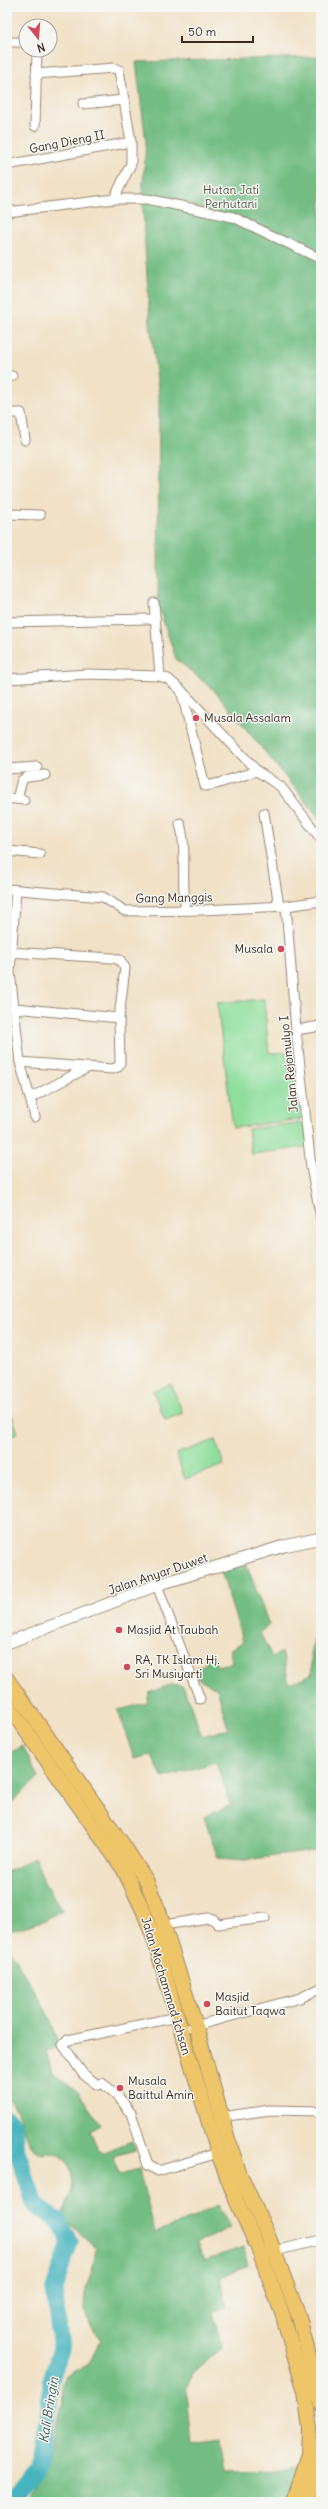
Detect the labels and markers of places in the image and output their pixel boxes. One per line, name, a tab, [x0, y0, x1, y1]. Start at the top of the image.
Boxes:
place label: Musala Assalam	[204, 710, 291, 725]
marker: Musala Assalam	[191, 713, 201, 723]
place label: Musala	[234, 941, 273, 956]
marker: Musala	[276, 944, 286, 954]
place label: Masjid At Taubah	[127, 1622, 219, 1637]
marker: Masjid At Taubah	[114, 1625, 124, 1635]
place label: RA, TK Islam Hj. Sri Musiyarti	[135, 1652, 220, 1681]
marker: RA, TK Islam Hj. Sri Musiyarti	[122, 1662, 132, 1672]
place label: Masjid Baitut Taqwa	[215, 1989, 286, 2018]
marker: Masjid Baitut Taqwa	[202, 1999, 212, 2009]
place label: Musala Baittul Amin	[128, 2073, 194, 2102]
marker: Musala Baittul Amin	[115, 2083, 125, 2093]

